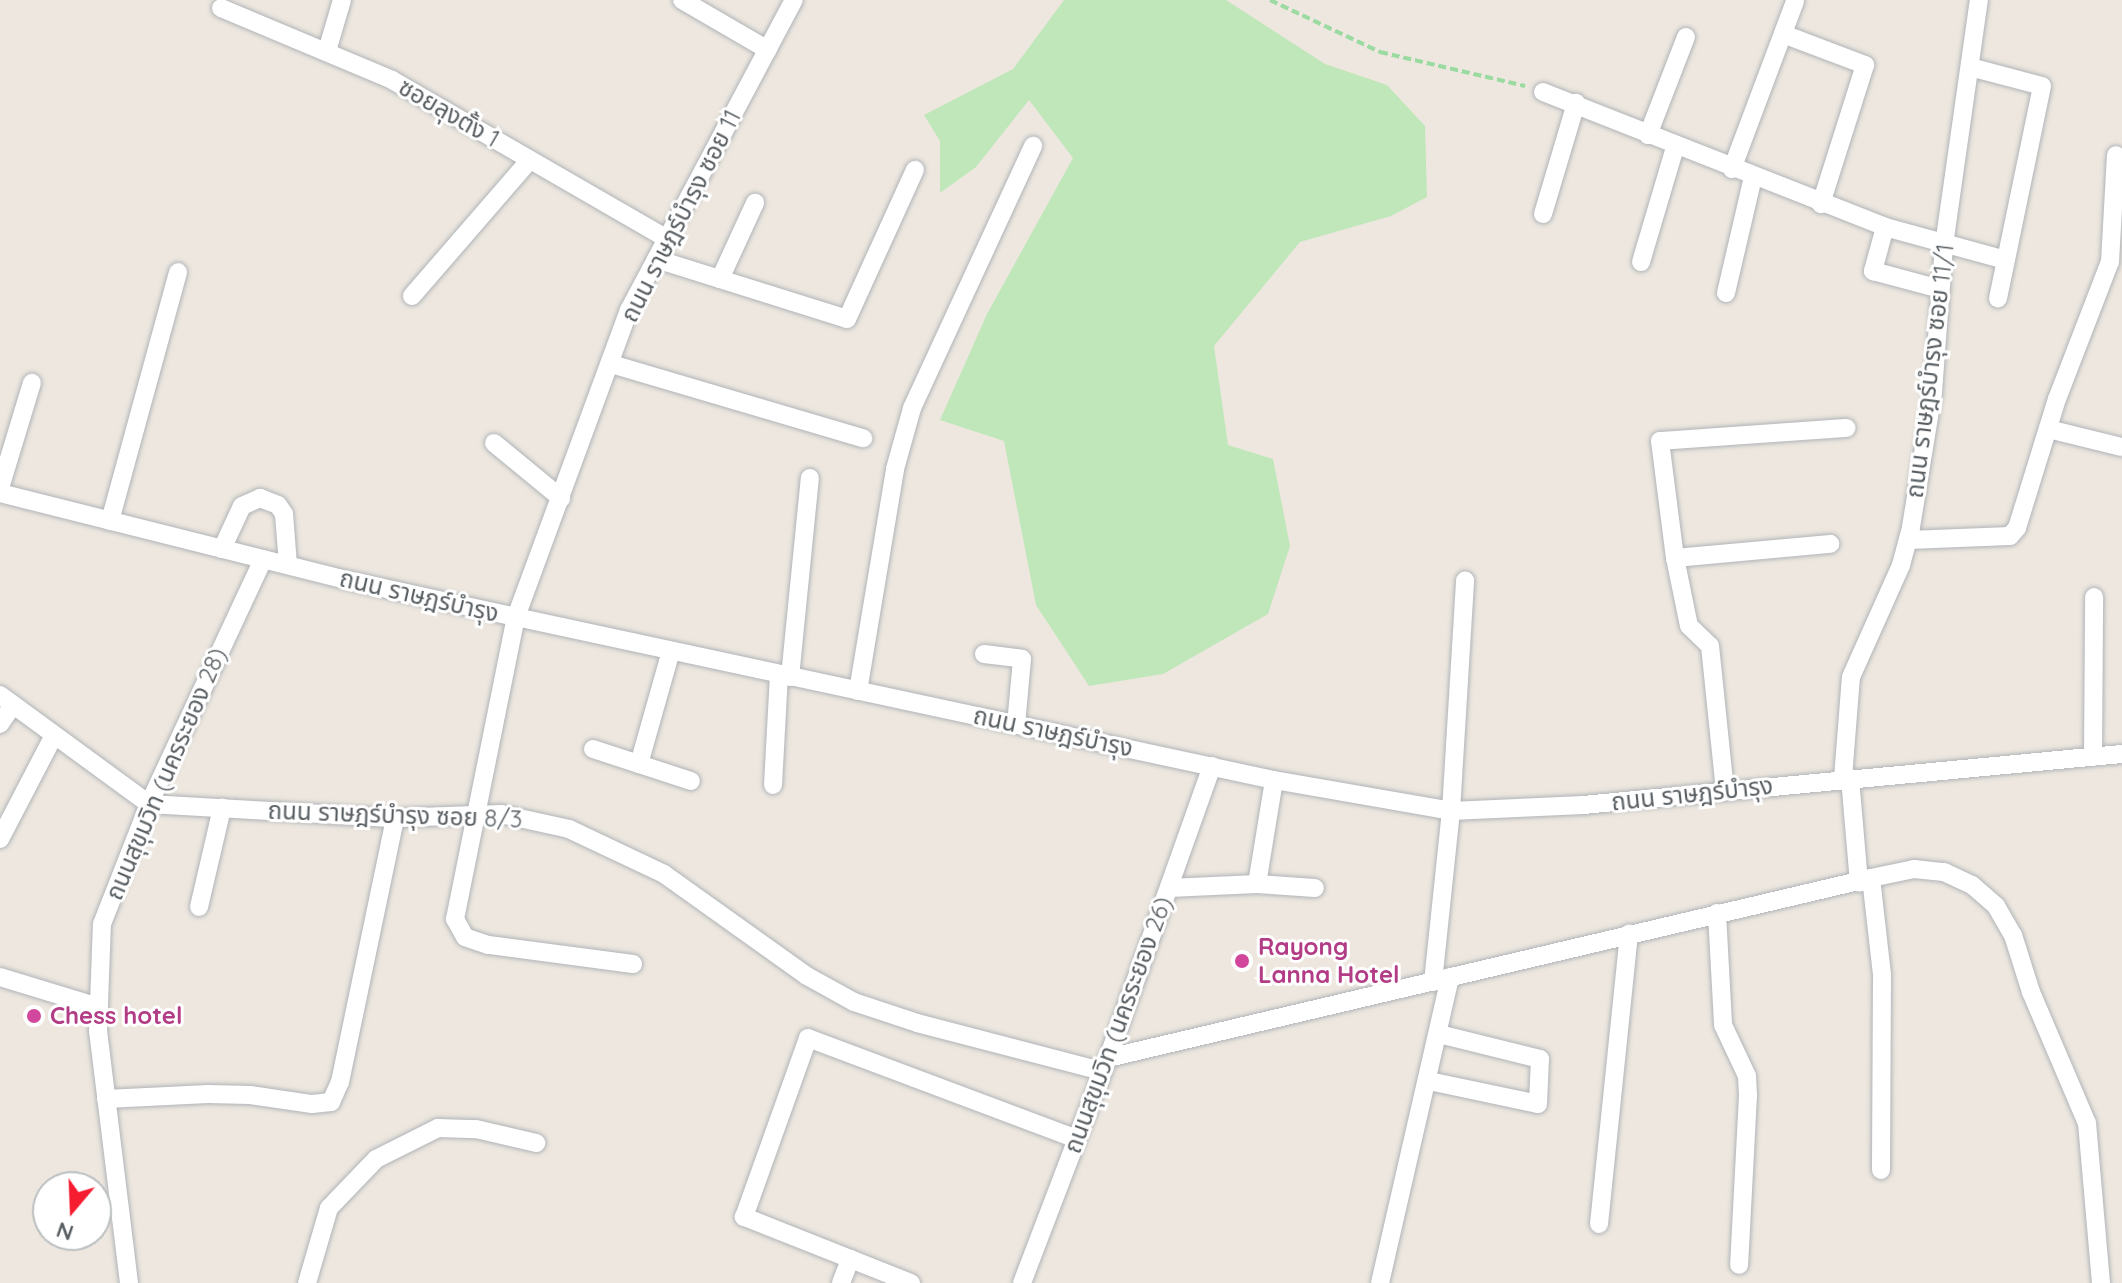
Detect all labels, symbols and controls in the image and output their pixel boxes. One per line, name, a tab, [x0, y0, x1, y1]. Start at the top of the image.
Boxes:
street label: ซอยลุงตั้ง 1	[393, 73, 505, 153]
street label: ถนน ราษฎร์บำรุง ซอย 11	[615, 105, 747, 327]
street label: ถนน ราษฎร์บำรุง ซอย 11/1	[1900, 242, 1960, 500]
street label: ถนน ราษฎร์บำรุง	[337, 564, 501, 628]
street label: ถนนสุขุมวิท (นครระยอง 28)	[100, 644, 232, 904]
street label: ถนน ราษฎร์บำรุง	[971, 701, 1135, 763]
street label: ถนน ราษฎร์บำรุง	[1610, 771, 1774, 817]
street label: ถนน ราษฎร์บำรุง ซอย 8/3	[267, 796, 523, 834]
street label: ถนนสุขุมวิท (นครระยอง 26)	[1058, 893, 1178, 1157]
place label: Rayong Lanna Hotel	[1258, 933, 1400, 989]
marker: Rayong Lanna Hotel	[1233, 952, 1251, 970]
place label: Chess hotel	[50, 1002, 183, 1030]
marker: Chess hotel	[25, 1007, 43, 1025]
north arrow	[32, 1171, 112, 1251]
text: N	[53, 1216, 77, 1248]

